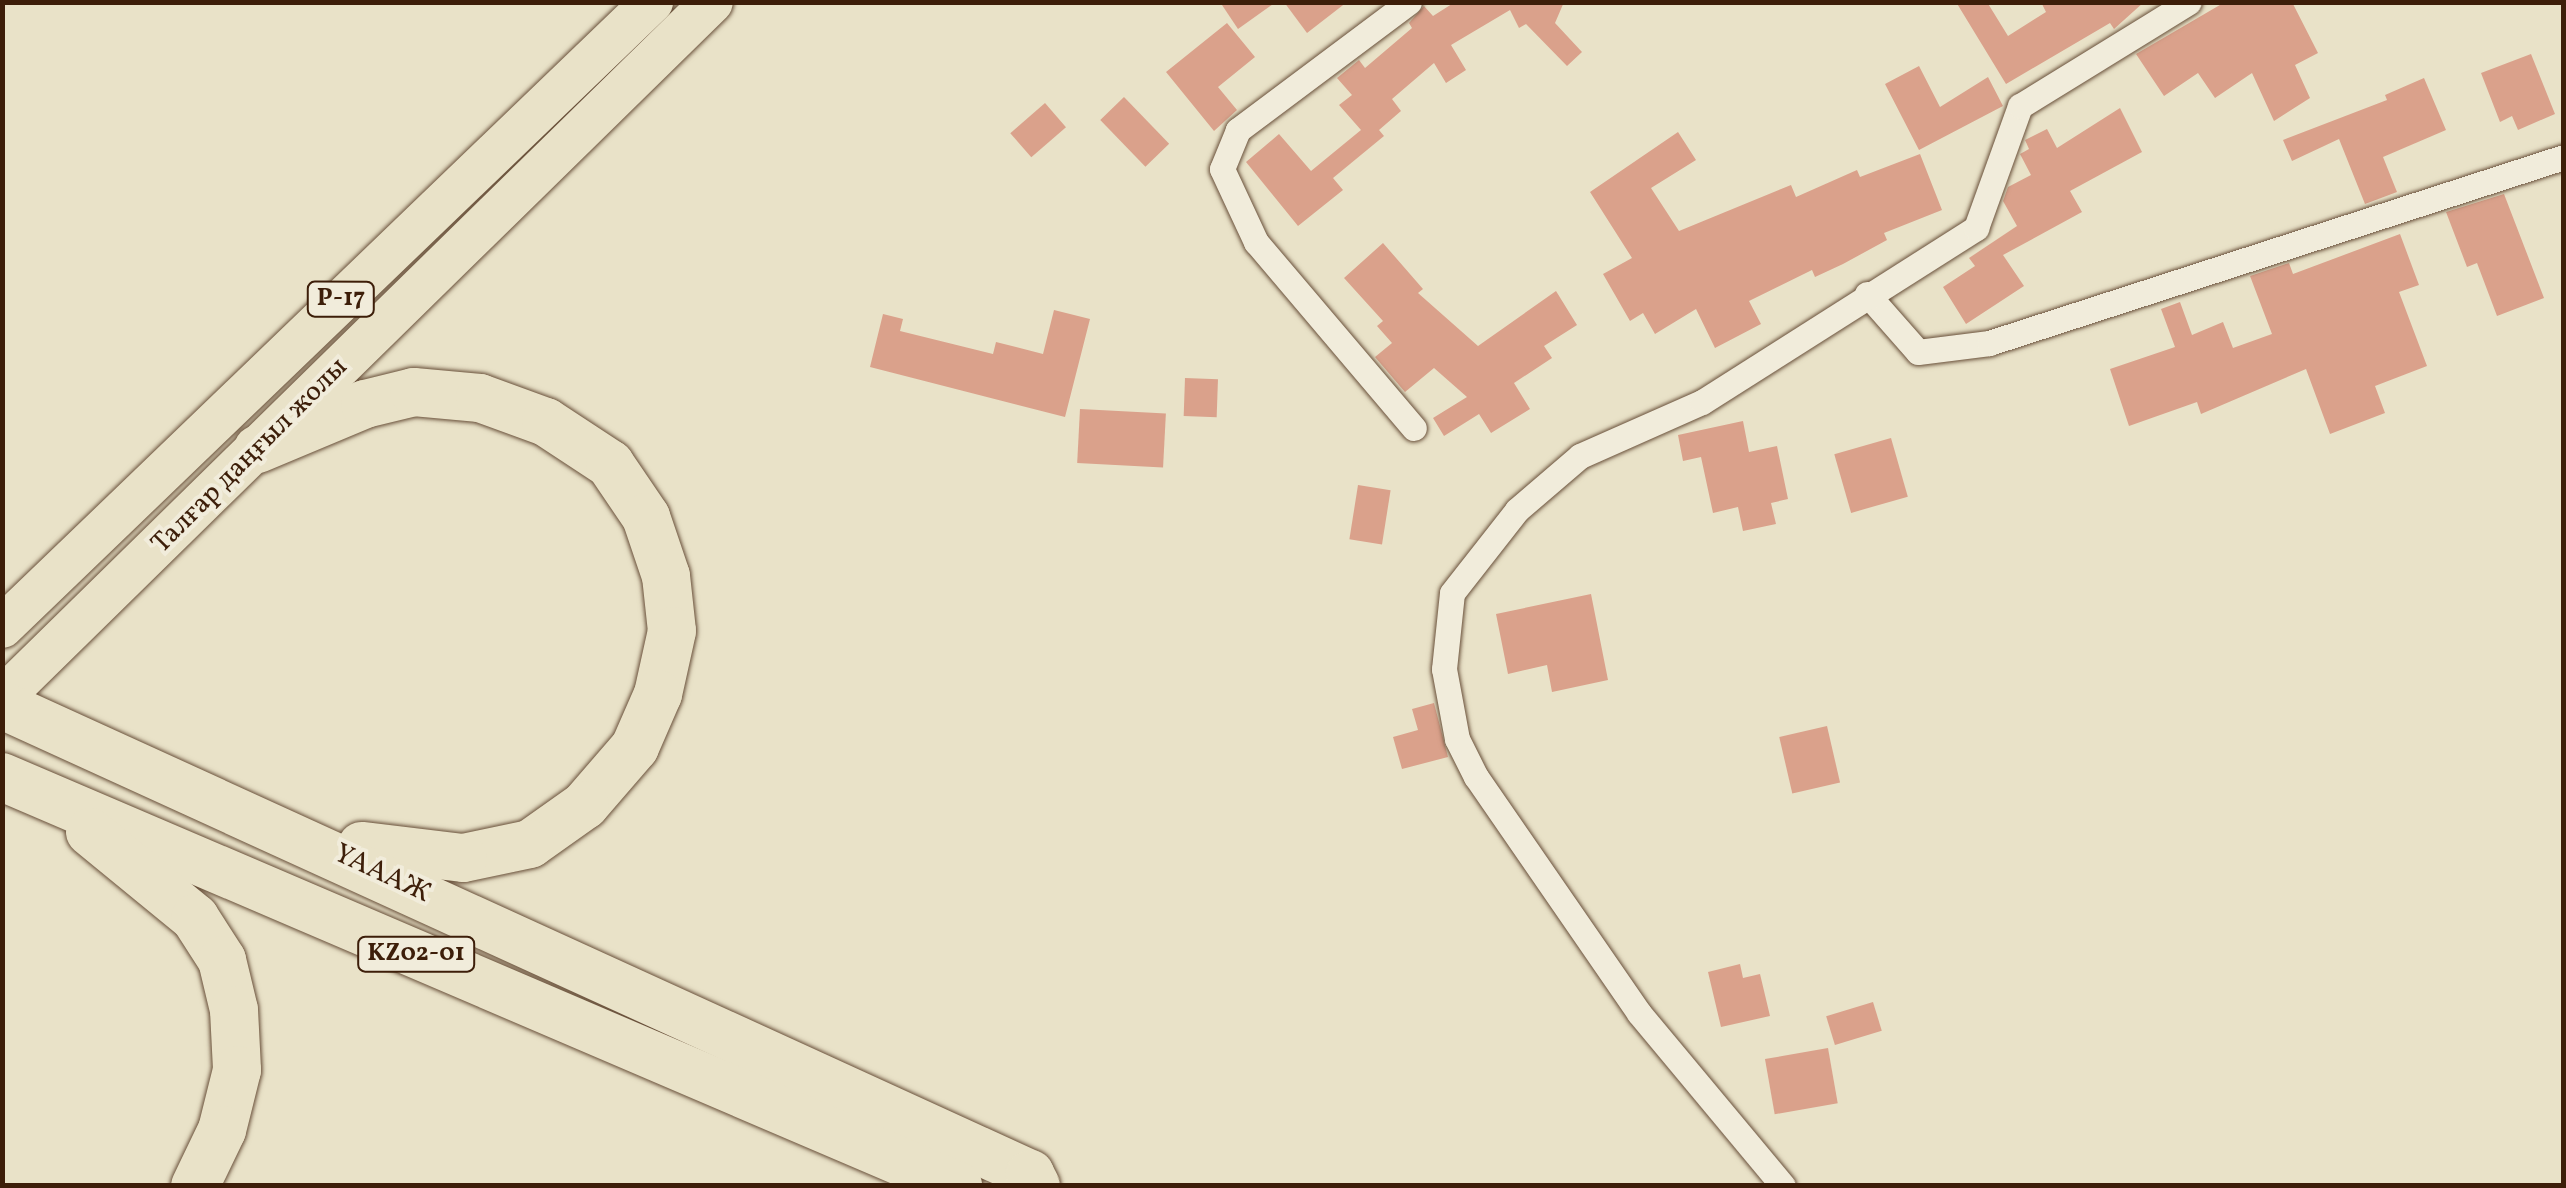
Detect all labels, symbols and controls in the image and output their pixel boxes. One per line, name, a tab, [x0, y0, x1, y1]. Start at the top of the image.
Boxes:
road number: P-17	[306, 279, 376, 319]
street label: Талғар даңғыл жолы	[145, 351, 355, 561]
street label: ҮАААЖ	[329, 837, 435, 911]
road number: KZ02-01	[356, 934, 476, 974]

